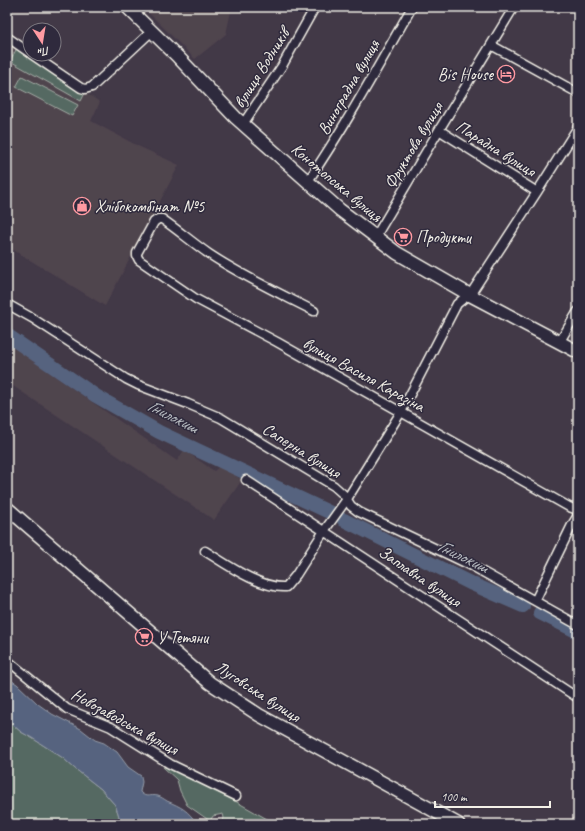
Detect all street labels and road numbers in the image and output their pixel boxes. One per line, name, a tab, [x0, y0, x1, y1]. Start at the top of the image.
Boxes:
street label: вулиця Водників	[229, 21, 296, 112]
street label: Виноградна вулиця	[313, 35, 384, 138]
street label: Фруктова вулиця	[379, 97, 448, 192]
street label: Парадна вулиця	[452, 116, 541, 182]
street label: Конотопська вулиця	[287, 138, 387, 227]
street label: вулиця Василя Каразіна	[299, 332, 430, 418]
street label: Саперна вулиця	[259, 418, 346, 483]
street label: Заплавна вулиця	[375, 541, 466, 612]
street label: Луговська вулиця	[211, 656, 305, 727]
street label: Новозаводська вулиця	[67, 683, 183, 761]

